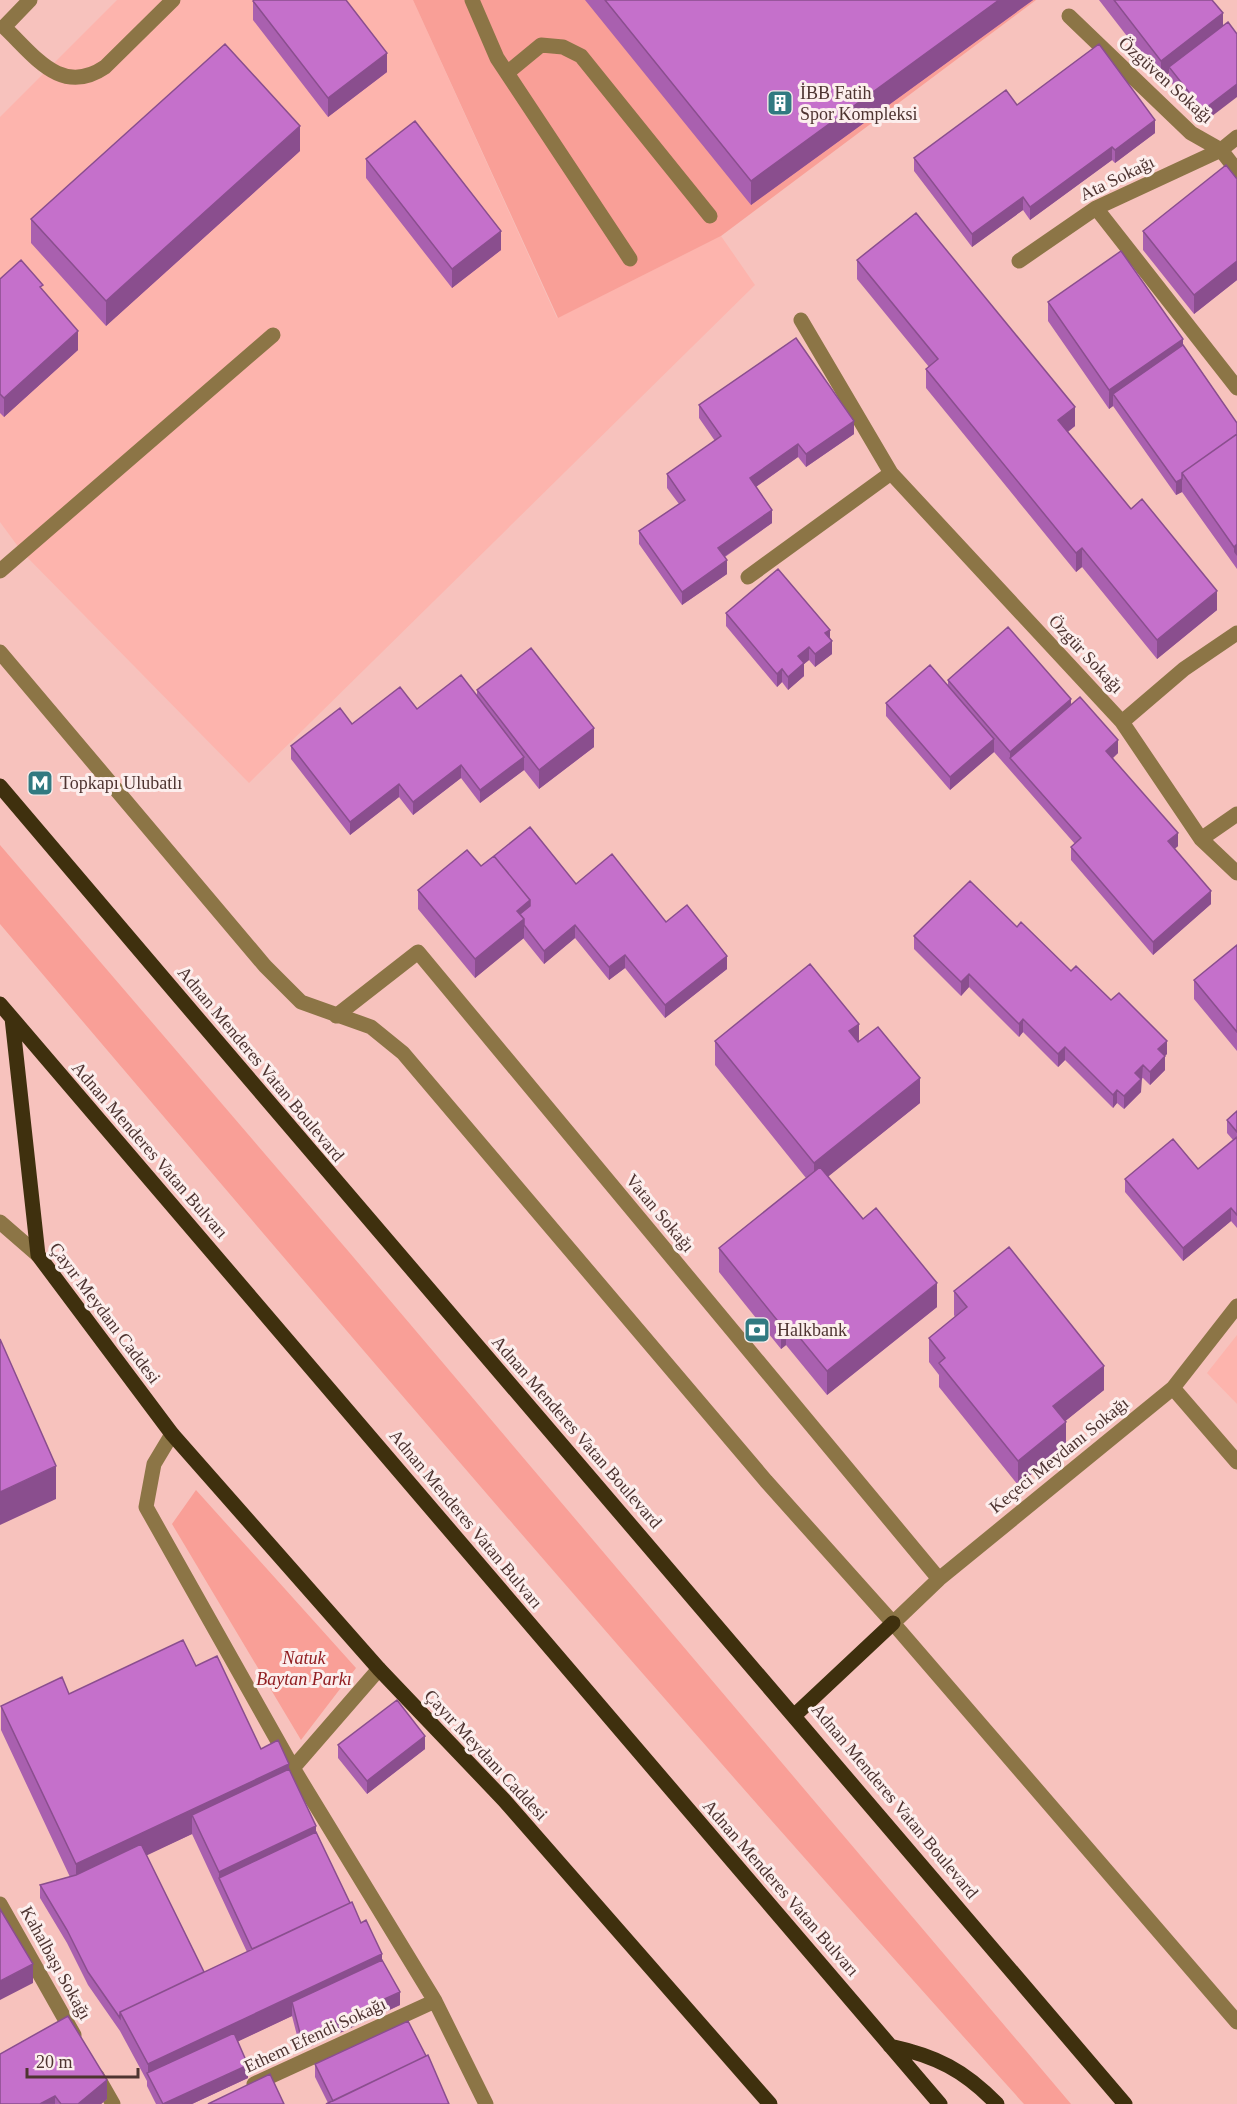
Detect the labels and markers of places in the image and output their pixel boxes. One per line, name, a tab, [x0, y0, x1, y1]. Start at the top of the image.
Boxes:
place label: İBB Fatih Spor Kompleksi	[800, 83, 918, 124]
building icon: İBB Fatih Spor Kompleksi	[765, 88, 795, 118]
metro station icon: Topkapı Ulubatlı	[25, 768, 55, 798]
place label: Topkapı Ulubatlı	[60, 773, 182, 793]
bank icon: Halkbank	[742, 1315, 772, 1345]
place label: Halkbank	[777, 1320, 847, 1340]

